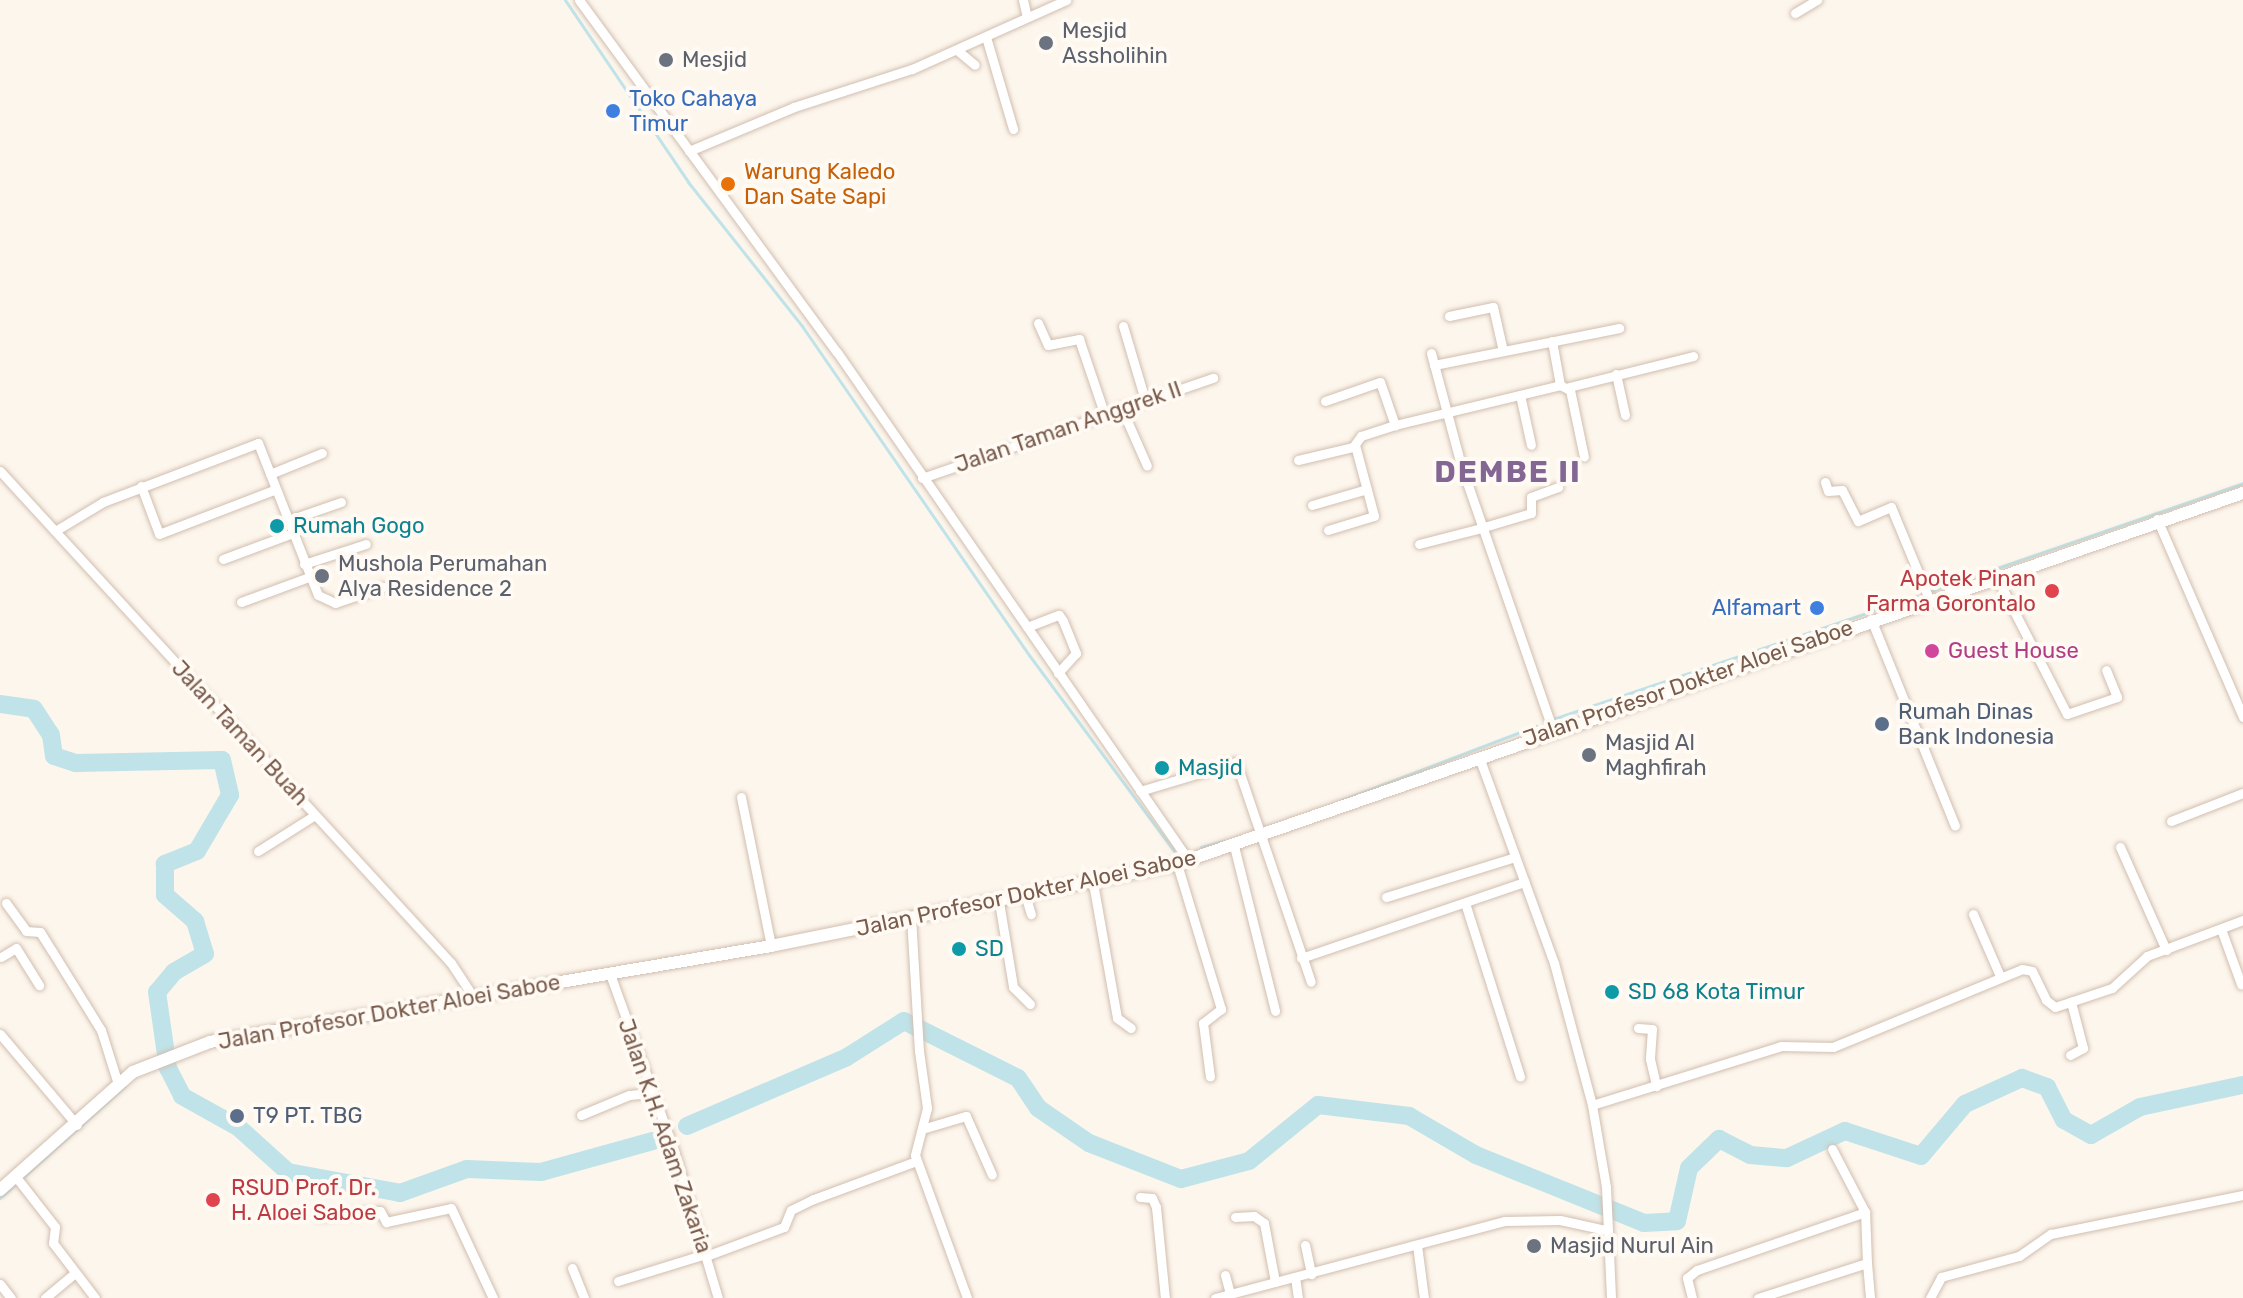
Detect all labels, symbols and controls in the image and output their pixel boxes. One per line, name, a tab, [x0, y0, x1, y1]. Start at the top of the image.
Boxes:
place label: Mesjid Assholihin	[1062, 17, 1168, 68]
marker: Mesjid Assholihin	[1037, 34, 1055, 52]
place label: Mesjid	[682, 47, 747, 73]
marker: Mesjid	[657, 51, 675, 69]
place label: Toko Cahaya Timur	[629, 85, 757, 136]
marker: Toko Cahaya Timur	[604, 102, 622, 120]
place label: Warung Kaledo Dan Sate Sapi	[744, 158, 895, 210]
marker: Warung Kaledo Dan Sate Sapi	[719, 175, 737, 193]
street label: Jalan Taman Anggrek II	[951, 376, 1185, 478]
district label: DEMBE II	[1434, 454, 1582, 490]
place label: Rumah Gogo	[293, 513, 425, 539]
marker: Rumah Gogo	[268, 517, 286, 535]
place label: Mushola Perumahan Alya Residence 2	[338, 550, 547, 602]
place label: Apotek Pinan Farma Gorontalo	[1866, 565, 2036, 616]
marker: Mushola Perumahan Alya Residence 2	[313, 567, 331, 585]
marker: Apotek Pinan Farma Gorontalo	[2043, 582, 2061, 600]
place label: Alfamart	[1712, 595, 1801, 621]
marker: Alfamart	[1808, 599, 1826, 617]
street label: Jalan Profesor Dokter Aloei Saboe	[1519, 614, 1857, 752]
place label: Guest House	[1948, 638, 2079, 664]
marker: Guest House	[1923, 642, 1941, 660]
street label: Jalan Taman Buah	[166, 655, 314, 811]
place label: Rumah Dinas Bank Indonesia	[1898, 698, 2054, 750]
marker: Rumah Dinas Bank Indonesia	[1873, 715, 1891, 733]
place label: Masjid Al Maghfirah	[1605, 729, 1707, 780]
marker: Masjid Al Maghfirah	[1580, 746, 1598, 764]
place label: Masjid	[1178, 755, 1243, 781]
marker: Masjid	[1153, 759, 1171, 777]
street label: Jalan Profesor Dokter Aloei Saboe	[853, 844, 1199, 942]
place label: SD	[975, 936, 1004, 962]
marker: SD	[950, 940, 968, 958]
street label: Jalan Profesor Dokter Aloei Saboe	[215, 969, 563, 1055]
place label: SD 68 Kota Timur	[1628, 979, 1805, 1005]
marker: SD 68 Kota Timur	[1603, 983, 1621, 1001]
street label: Jalan K.H. Adam Zakaria	[612, 1015, 718, 1257]
place label: T9 PT. TBG	[253, 1103, 363, 1129]
marker: T9 PT. TBG	[228, 1107, 246, 1125]
place label: RSUD Prof. Dr. H. Aloei Saboe	[231, 1174, 377, 1226]
marker: RSUD Prof. Dr. H. Aloei Saboe	[202, 1189, 224, 1211]
place label: Masjid Nurul Ain	[1550, 1233, 1714, 1259]
marker: Masjid Nurul Ain	[1525, 1237, 1543, 1255]

